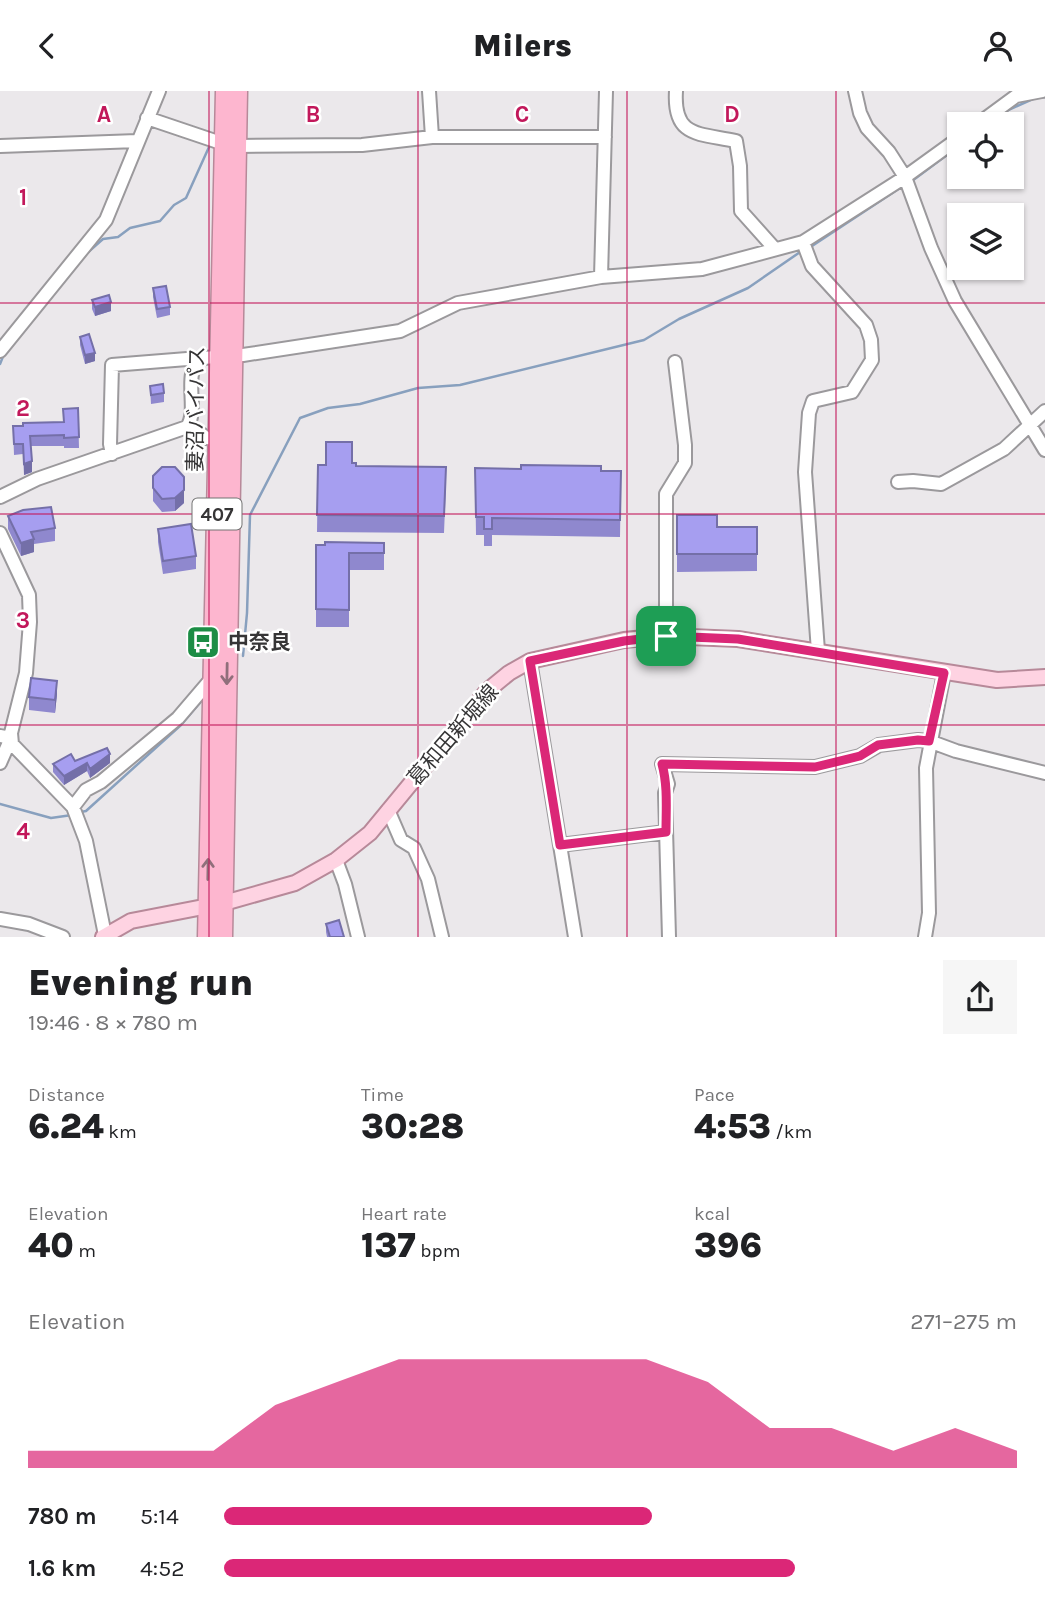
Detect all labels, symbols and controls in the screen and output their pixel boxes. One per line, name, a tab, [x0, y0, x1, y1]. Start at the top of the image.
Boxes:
icon: back	[28, 27, 66, 65]
text: Milers	[473, 27, 572, 64]
icon: person	[979, 27, 1017, 65]
text: A	[97, 101, 111, 128]
text: B	[306, 101, 320, 128]
text: C	[515, 101, 529, 128]
text: D	[724, 101, 740, 128]
map controls	[947, 112, 1024, 280]
button: locate	[947, 112, 1024, 189]
text: 1	[19, 184, 27, 211]
button: layers	[947, 203, 1024, 280]
street label: 妻沼バイパス	[183, 346, 209, 472]
text: 2	[16, 395, 30, 422]
road number: 407	[192, 499, 242, 529]
pin	[636, 606, 696, 666]
text: 3	[16, 607, 30, 634]
icon: arrive	[647, 617, 685, 655]
bus stop icon: 中奈良	[184, 623, 222, 661]
place label: 中奈良	[228, 630, 291, 654]
one-way arrow	[220, 662, 234, 685]
street label: 葛和田新堀線	[403, 680, 503, 790]
text: 4	[16, 818, 30, 845]
one-way arrow	[202, 858, 215, 881]
text: Evening run	[28, 960, 253, 1005]
button: share	[943, 960, 1017, 1034]
text: 19:46 · 8 × 780 m	[28, 1009, 198, 1036]
text: Distance	[28, 1084, 105, 1106]
text: Time	[361, 1084, 404, 1106]
text: Pace	[694, 1084, 735, 1106]
text: 6.24	[28, 1106, 104, 1147]
text: 30:28	[361, 1106, 464, 1147]
text: 4:53	[694, 1106, 771, 1147]
text: km	[104, 1121, 137, 1143]
text: /km	[771, 1121, 812, 1143]
text: Elevation	[28, 1203, 108, 1225]
text: Heart rate	[361, 1203, 447, 1225]
text: kcal	[694, 1203, 730, 1225]
text: 40	[28, 1225, 74, 1266]
text: 137	[361, 1225, 416, 1266]
text: 396	[694, 1225, 762, 1266]
text: m	[74, 1240, 96, 1262]
text: bpm	[416, 1240, 460, 1262]
text: Elevation	[28, 1308, 125, 1335]
text: 271–275 m	[910, 1308, 1017, 1335]
text: 780 m	[28, 1503, 97, 1530]
text: 5:14	[140, 1503, 179, 1530]
text: 1.6 km	[28, 1555, 96, 1582]
text: 4:52	[140, 1555, 184, 1582]

